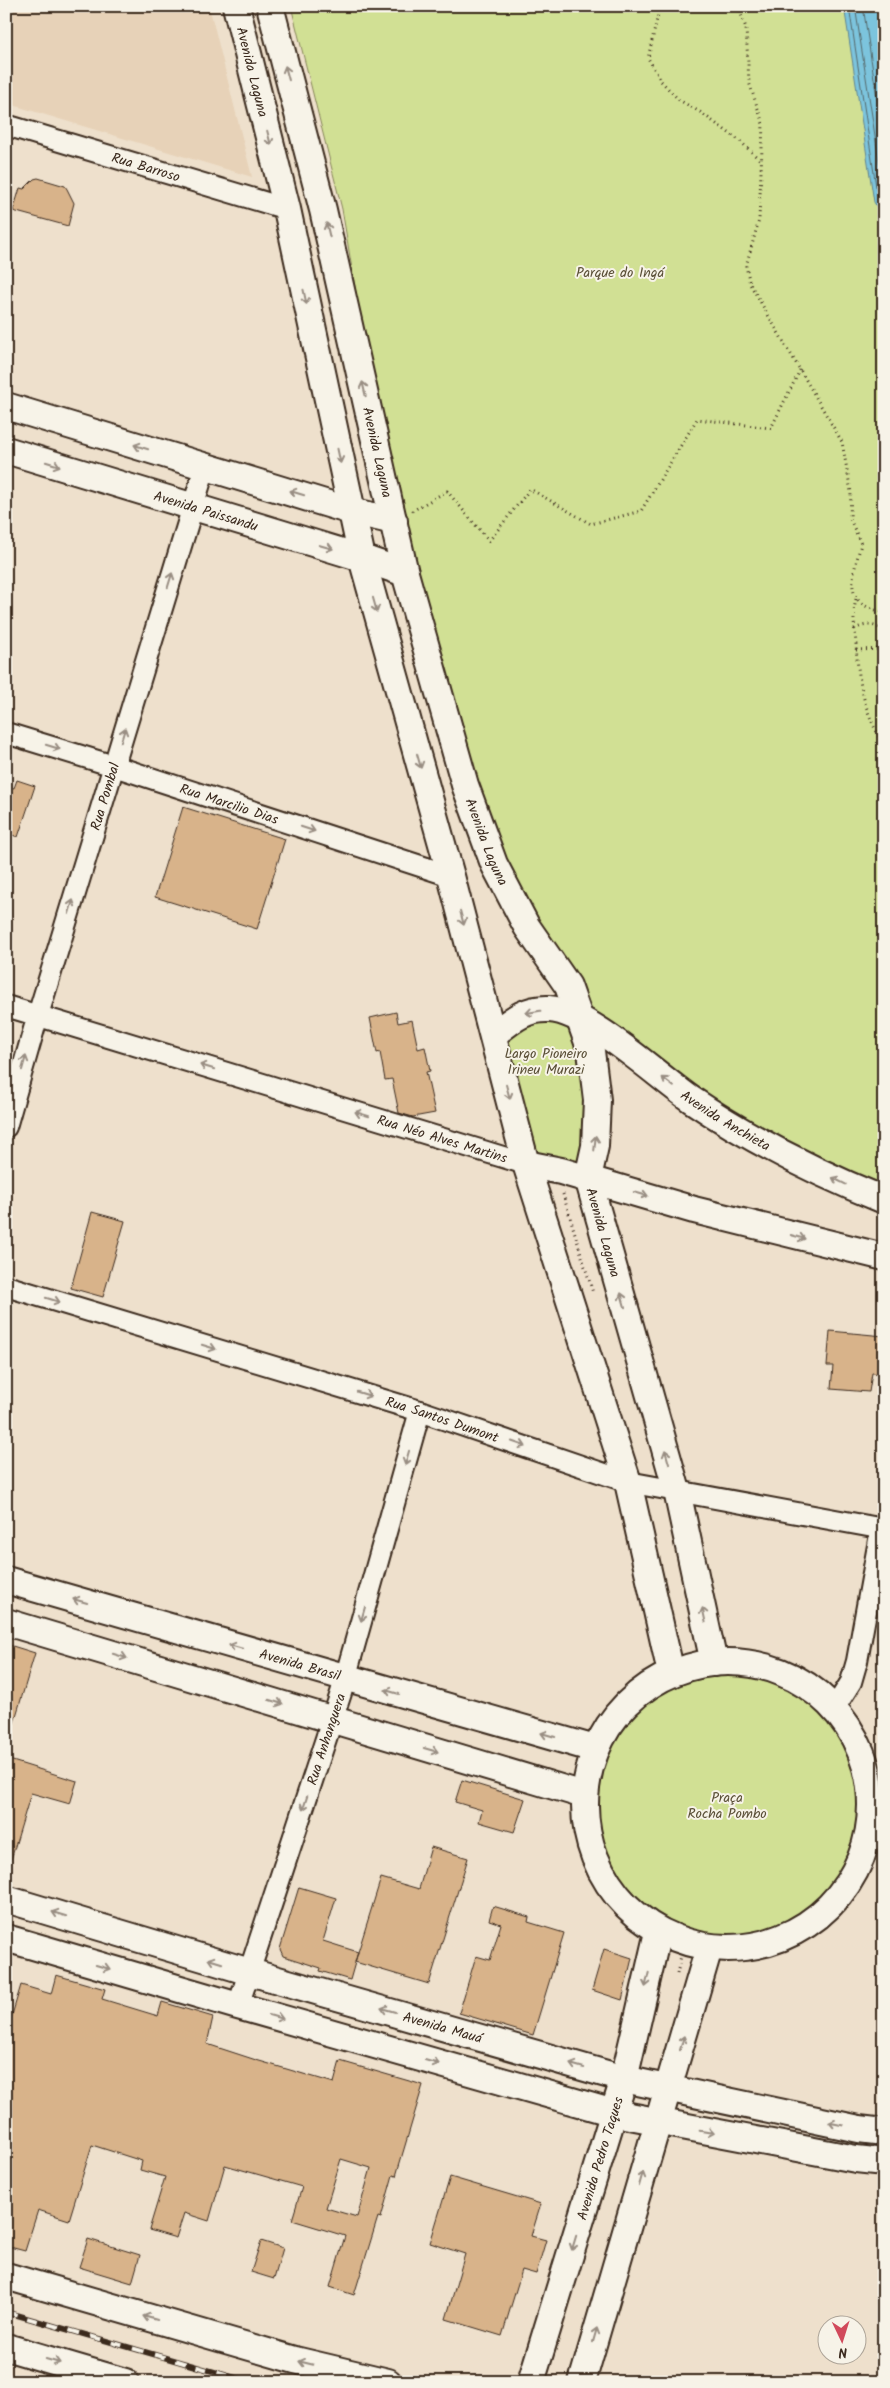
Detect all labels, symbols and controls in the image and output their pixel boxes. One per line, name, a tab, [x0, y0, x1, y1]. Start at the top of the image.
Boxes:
street label: Avenida Laguna	[230, 25, 274, 120]
one-way arrow	[282, 65, 291, 81]
one-way arrow	[265, 130, 274, 146]
street label: Rua Barroso	[109, 147, 183, 188]
one-way arrow	[323, 223, 332, 239]
park label: Parque do Ingá	[576, 262, 665, 284]
one-way arrow	[301, 288, 311, 304]
one-way arrow	[359, 381, 368, 397]
street label: Avenida Laguna	[356, 405, 398, 500]
one-way arrow	[133, 442, 149, 451]
one-way arrow	[335, 447, 345, 463]
one-way arrow	[45, 460, 61, 470]
street label: Avenida Paissandu	[151, 485, 261, 538]
one-way arrow	[289, 488, 305, 498]
one-way arrow	[317, 543, 333, 553]
one-way arrow	[165, 572, 175, 588]
one-way arrow	[370, 597, 380, 613]
one-way arrow	[119, 728, 129, 744]
one-way arrow	[45, 743, 61, 753]
one-way arrow	[414, 753, 424, 769]
street label: Rua Pombal	[85, 760, 126, 833]
street label: Rua Marcilio Dias	[177, 778, 281, 831]
street label: Avenida Laguna	[459, 795, 513, 890]
one-way arrow	[299, 825, 315, 834]
one-way arrow	[66, 900, 76, 916]
one-way arrow	[458, 910, 467, 926]
one-way arrow	[526, 1007, 542, 1017]
park label: Largo Pioneiro Irineu Murazi	[505, 1043, 587, 1081]
one-way arrow	[20, 1056, 29, 1072]
one-way arrow	[199, 1061, 215, 1071]
one-way arrow	[662, 1076, 675, 1087]
one-way arrow	[503, 1084, 513, 1100]
street label: Avenida Anchieta	[675, 1085, 774, 1157]
one-way arrow	[355, 1108, 371, 1118]
street label: Rua Néo Alves Martins	[374, 1109, 510, 1170]
one-way arrow	[590, 1136, 600, 1152]
one-way arrow	[832, 1176, 847, 1185]
street label: Avenida Laguna	[579, 1185, 626, 1280]
one-way arrow	[633, 1189, 649, 1199]
one-way arrow	[789, 1233, 805, 1242]
one-way arrow	[618, 1293, 627, 1309]
one-way arrow	[45, 1296, 61, 1306]
one-way arrow	[200, 1343, 216, 1353]
one-way arrow	[356, 1390, 372, 1400]
street label: Rua Santos Dumont	[383, 1391, 502, 1449]
one-way arrow	[510, 1440, 526, 1450]
one-way arrow	[401, 1449, 411, 1465]
one-way arrow	[662, 1449, 672, 1465]
one-way arrow	[72, 1596, 88, 1605]
one-way arrow	[358, 1606, 367, 1622]
one-way arrow	[699, 1607, 708, 1623]
one-way arrow	[228, 1641, 244, 1651]
street label: Avenida Brasil	[257, 1643, 344, 1688]
one-way arrow	[112, 1651, 128, 1661]
one-way arrow	[384, 1686, 400, 1696]
street label: Rua Anhanguera	[301, 1691, 352, 1788]
one-way arrow	[268, 1698, 284, 1707]
one-way arrow	[541, 1730, 557, 1740]
one-way arrow	[423, 1746, 439, 1756]
park label: Praça Rocha Pombo	[687, 1787, 767, 1825]
one-way arrow	[300, 1795, 310, 1811]
one-way arrow	[51, 1909, 67, 1919]
one-way arrow	[207, 1956, 223, 1966]
one-way arrow	[95, 1962, 111, 1972]
one-way arrow	[642, 1971, 651, 1987]
one-way arrow	[380, 2005, 396, 2015]
street label: Avenida Mauá	[400, 2006, 486, 2050]
one-way arrow	[268, 2013, 284, 2023]
one-way arrow	[678, 2035, 687, 2051]
one-way arrow	[424, 2057, 440, 2067]
one-way arrow	[570, 2060, 586, 2070]
street label: Avenida Pedro Taques	[571, 2094, 630, 2223]
one-way arrow	[828, 2119, 844, 2128]
one-way arrow	[698, 2127, 714, 2137]
one-way arrow	[637, 2171, 647, 2187]
one-way arrow	[568, 2235, 578, 2251]
one-way arrow	[143, 2313, 159, 2323]
north arrow	[818, 2316, 868, 2366]
one-way arrow	[591, 2327, 601, 2343]
text: N	[838, 2341, 848, 2363]
one-way arrow	[45, 2357, 61, 2366]
one-way arrow	[299, 2358, 315, 2367]

